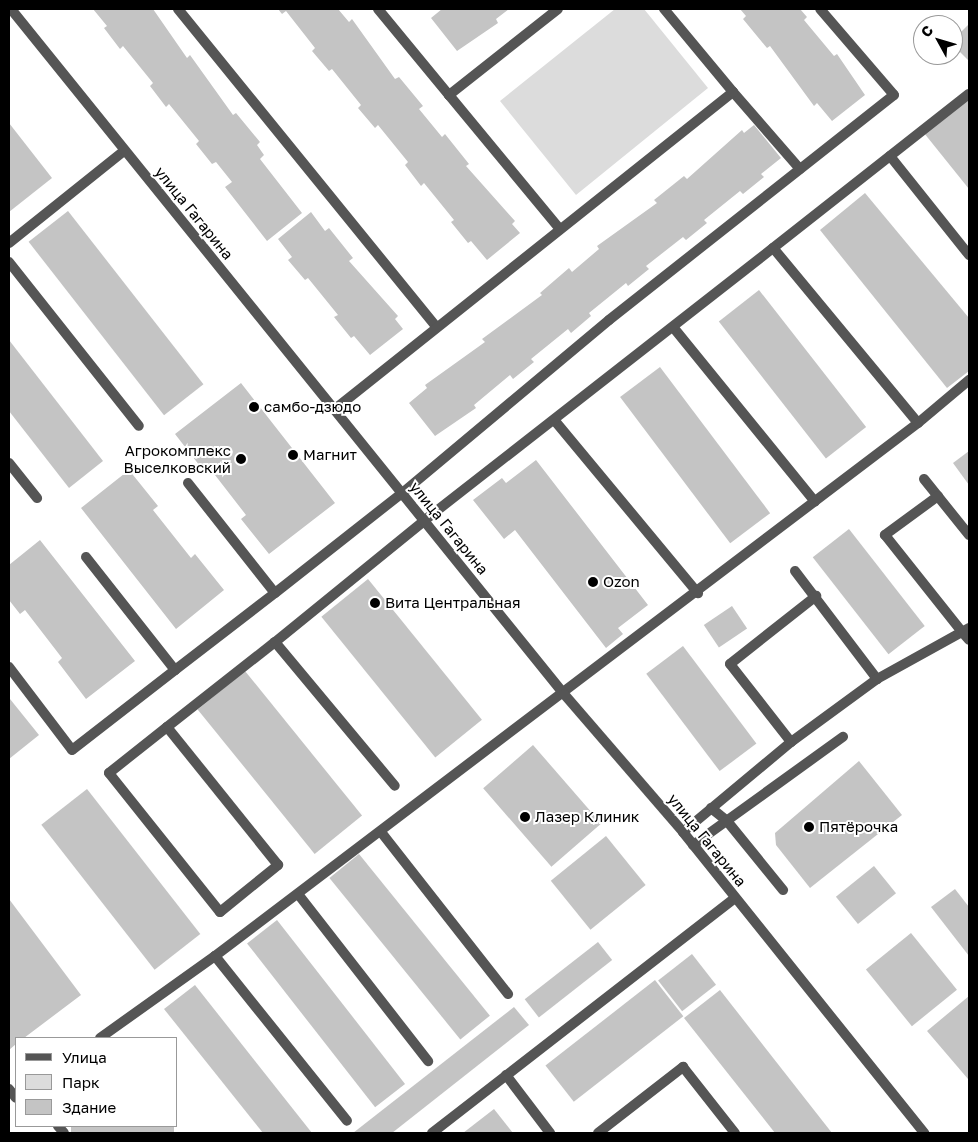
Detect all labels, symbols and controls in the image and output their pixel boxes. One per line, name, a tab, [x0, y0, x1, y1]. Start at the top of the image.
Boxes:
north arrow	[913, 15, 963, 65]
text: С	[917, 22, 936, 40]
street label: улица Гагарина	[151, 163, 237, 263]
place label: самбо-дзюдо	[264, 398, 361, 416]
marker: самбо-дзюдо	[248, 401, 260, 413]
place label: Агрокомплекс Выселковский	[124, 441, 231, 476]
place label: Магнит	[303, 446, 357, 464]
marker: Магнит	[287, 449, 299, 461]
marker: Агрокомплекс Выселковский	[235, 453, 247, 465]
street label: улица Гагарина	[406, 478, 492, 578]
place label: Ozon	[603, 573, 640, 591]
marker: Ozon	[587, 576, 599, 588]
place label: Вита Центральная	[385, 594, 521, 612]
marker: Вита Центральная	[369, 597, 381, 609]
street label: улица Гагарина	[664, 790, 750, 890]
place label: Лазер Клиник	[535, 808, 639, 826]
marker: Лазер Клиник	[519, 811, 531, 823]
place label: Пятёрочка	[819, 818, 898, 836]
marker: Пятёрочка	[803, 821, 815, 833]
legend	[15, 1037, 178, 1127]
text: Улица	[62, 1048, 107, 1066]
text: Парк	[62, 1073, 100, 1091]
text: Здание	[62, 1098, 116, 1116]

